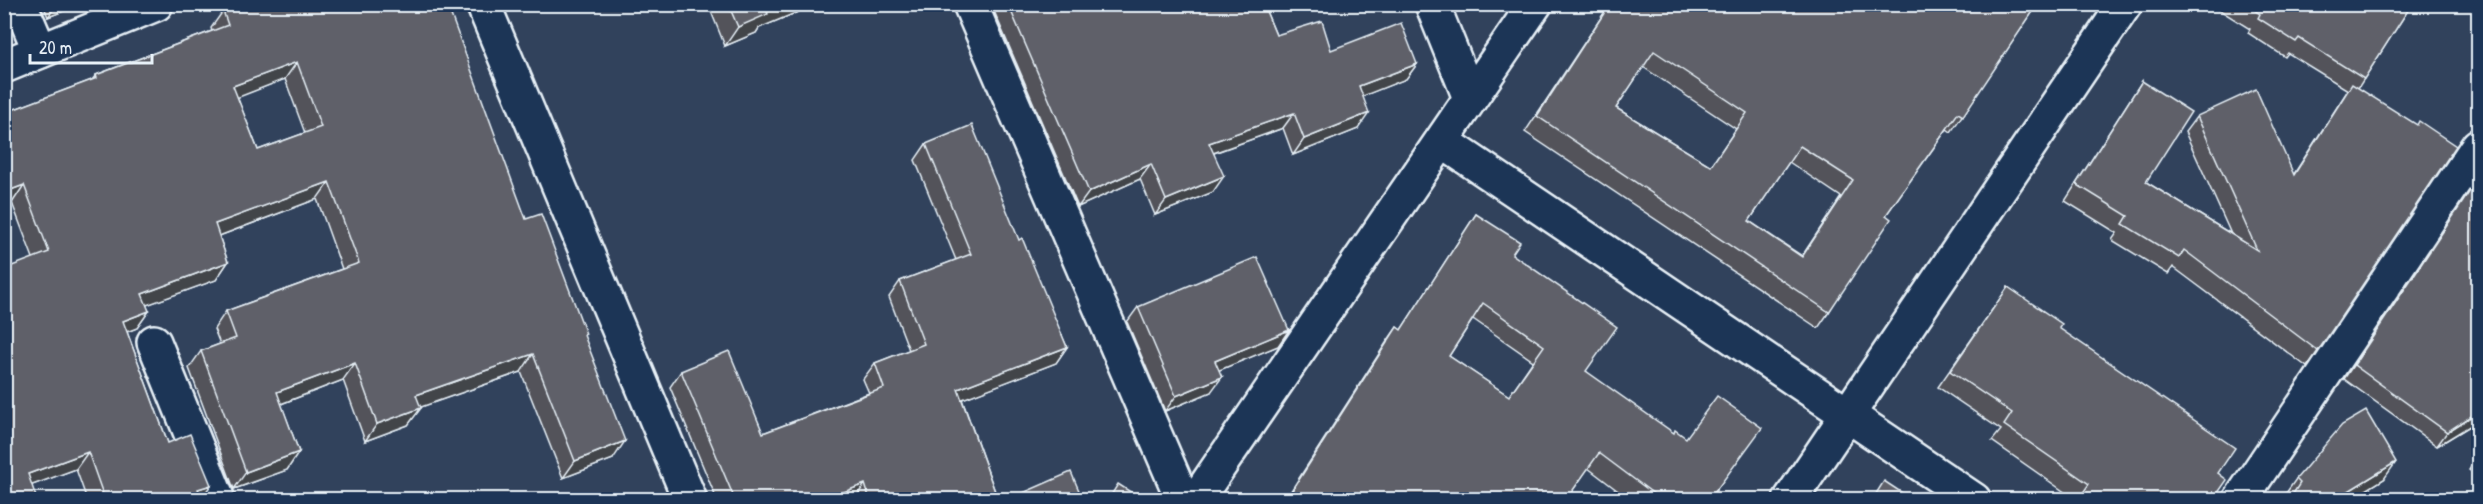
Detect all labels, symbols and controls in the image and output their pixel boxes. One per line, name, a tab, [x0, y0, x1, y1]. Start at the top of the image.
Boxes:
scale bar	[30, 27, 152, 65]
text: 20 m	[39, 35, 72, 60]

